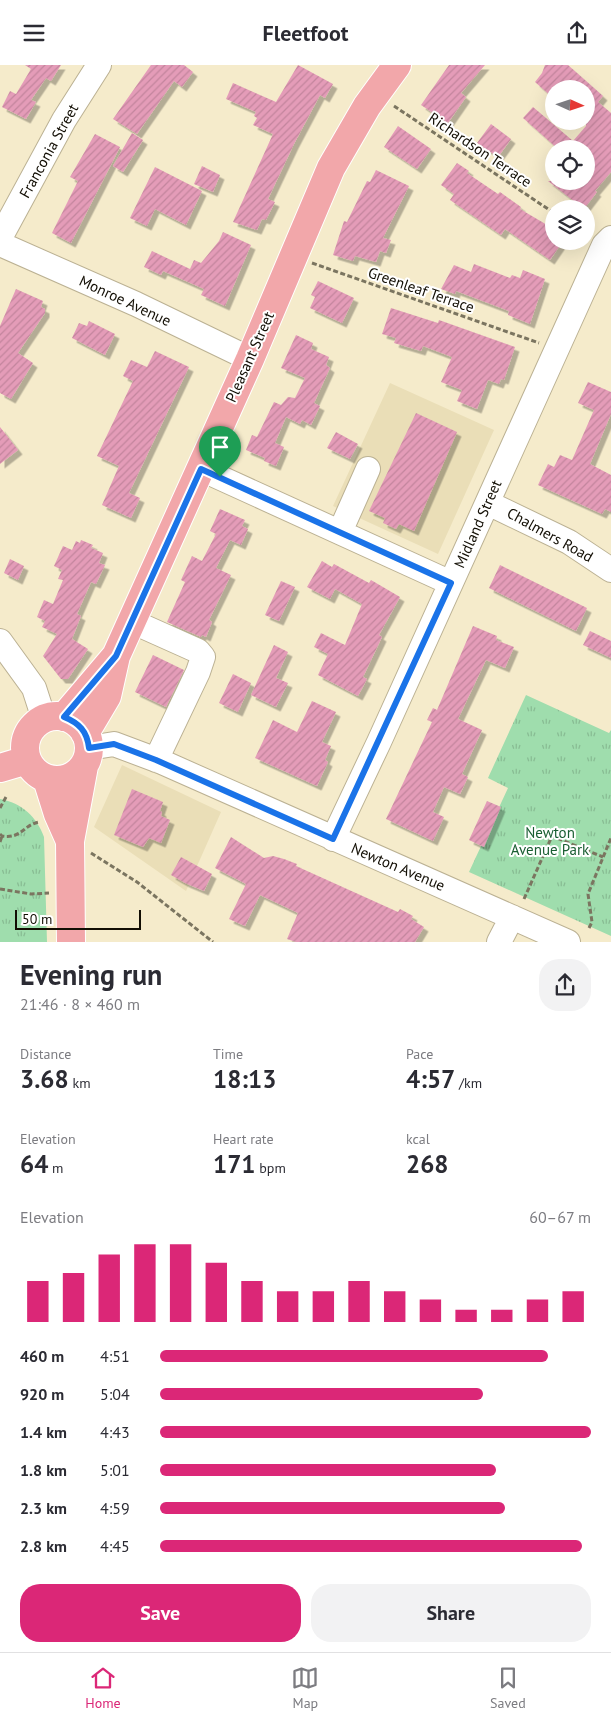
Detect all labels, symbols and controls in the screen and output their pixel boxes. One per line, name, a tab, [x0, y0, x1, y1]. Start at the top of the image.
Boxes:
icon: menu	[20, 19, 48, 47]
text: Fleetfoot	[263, 19, 348, 47]
icon: share	[563, 19, 591, 47]
north arrow	[545, 80, 595, 130]
map controls	[545, 80, 595, 250]
street label: Franconia Street	[15, 100, 82, 201]
street label: Richardson Terrace	[425, 108, 535, 191]
button: locate	[545, 140, 595, 190]
button: layers	[545, 200, 595, 250]
street label: Greenleaf Terrace	[366, 262, 477, 317]
street label: Monroe Avenue	[76, 271, 174, 330]
street label: Pleasant Street	[221, 309, 278, 405]
pin	[199, 426, 241, 477]
icon: arrive	[206, 433, 234, 461]
street label: Midland Street	[450, 477, 505, 571]
street label: Chalmers Road	[504, 503, 597, 566]
park label: Newton Avenue Park	[511, 823, 590, 859]
street label: Newton Avenue	[348, 838, 448, 895]
scale bar	[15, 907, 141, 930]
text: 50 m	[22, 910, 52, 928]
text: Evening run	[20, 956, 162, 993]
button: share	[539, 959, 591, 1011]
text: 21:46 · 8 × 460 m	[20, 994, 140, 1014]
text: Distance	[20, 1045, 71, 1063]
text: Time	[213, 1045, 243, 1063]
text: Pace	[406, 1045, 433, 1063]
text: 3.68	[20, 1063, 69, 1095]
text: 18:13	[213, 1063, 276, 1095]
text: 4:57	[406, 1063, 455, 1095]
text: km	[69, 1074, 91, 1092]
text: /km	[455, 1074, 482, 1092]
text: Elevation	[20, 1130, 76, 1148]
text: Heart rate	[213, 1130, 274, 1148]
text: kcal	[406, 1130, 430, 1148]
text: 64	[20, 1148, 48, 1180]
text: 171	[213, 1148, 256, 1180]
text: 268	[406, 1148, 449, 1180]
text: m	[48, 1159, 63, 1177]
text: bpm	[256, 1159, 286, 1177]
text: Elevation	[20, 1207, 84, 1227]
text: 60–67 m	[529, 1207, 591, 1227]
text: 460 m	[20, 1346, 64, 1366]
text: 4:51	[100, 1346, 130, 1366]
text: 920 m	[20, 1384, 64, 1404]
text: 5:04	[100, 1384, 130, 1404]
text: 1.4 km	[20, 1422, 67, 1442]
text: 4:43	[100, 1422, 130, 1442]
text: 1.8 km	[20, 1460, 67, 1480]
text: 5:01	[100, 1460, 130, 1480]
text: 2.3 km	[20, 1498, 67, 1518]
text: 4:59	[100, 1498, 130, 1518]
text: 2.8 km	[20, 1536, 67, 1556]
text: 4:45	[100, 1536, 130, 1556]
button: Save	[20, 1584, 301, 1642]
button: Share	[311, 1584, 591, 1642]
tab: Home	[85, 1664, 121, 1712]
tab: Map	[291, 1664, 319, 1712]
tab: Saved	[490, 1664, 526, 1712]

